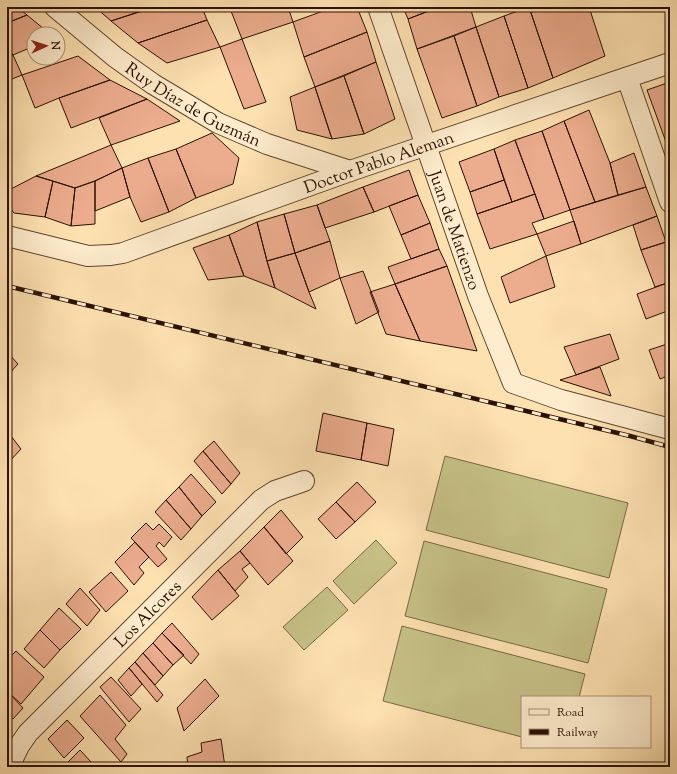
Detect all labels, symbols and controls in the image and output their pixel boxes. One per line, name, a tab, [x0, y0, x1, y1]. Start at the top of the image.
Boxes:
north arrow	[26, 26, 66, 66]
text: N	[47, 40, 63, 51]
street label: Ruy Díaz de Guzmán	[119, 58, 264, 154]
street label: Doctor Pablo Aleman	[301, 127, 458, 201]
street label: Juan de Matienzo	[421, 167, 485, 294]
street label: Los Alcores	[110, 576, 188, 654]
legend	[521, 696, 651, 748]
text: Road	[557, 704, 584, 722]
text: Railway	[557, 724, 598, 742]

